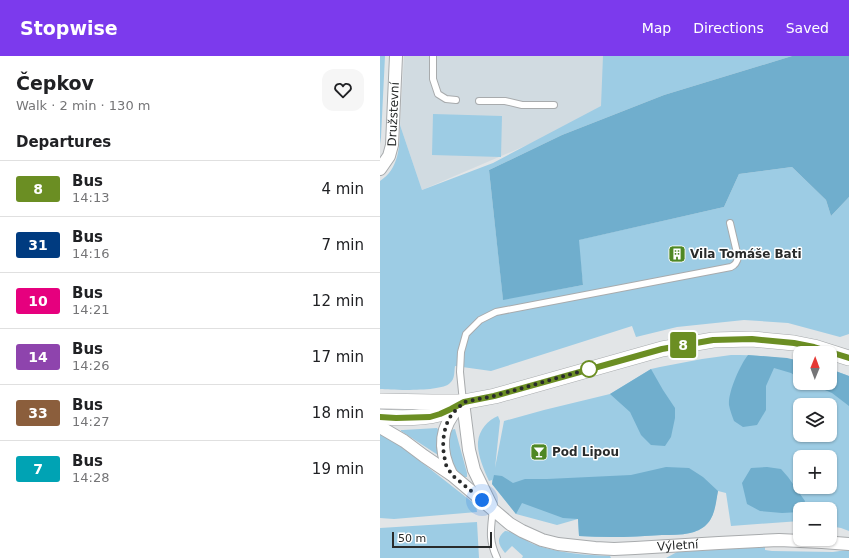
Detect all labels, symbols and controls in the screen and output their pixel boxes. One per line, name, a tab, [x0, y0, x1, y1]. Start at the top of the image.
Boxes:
text: Stopwise	[20, 17, 118, 39]
text: Map	[642, 20, 671, 36]
text: Directions	[693, 20, 764, 36]
text: Saved	[786, 20, 829, 36]
button: heart	[322, 69, 364, 111]
text: Čepkov	[16, 72, 94, 94]
street label: Družstevní	[385, 81, 402, 147]
text: Walk · 2 min · 130 m	[16, 98, 150, 113]
text: Departures	[16, 133, 111, 151]
text: Bus	[72, 172, 103, 190]
text: 4 min	[321, 180, 364, 198]
text: 8	[33, 181, 43, 197]
text: 14:13	[72, 190, 109, 205]
text: Bus	[72, 228, 103, 246]
text: 7 min	[321, 236, 364, 254]
text: 31	[28, 237, 48, 253]
building icon: Vila Tomáše Bati	[667, 244, 687, 264]
text: 14:16	[72, 246, 109, 261]
place label: Vila Tomáše Bati	[690, 247, 802, 261]
text: Bus	[72, 284, 103, 302]
text: 12 min	[312, 292, 364, 310]
text: 10	[28, 293, 48, 309]
text: 14:21	[72, 302, 109, 317]
line badge: 8	[670, 332, 696, 358]
text: 8	[678, 337, 688, 353]
text: Bus	[72, 340, 103, 358]
north arrow	[793, 346, 837, 390]
map controls	[793, 346, 837, 546]
text: 17 min	[312, 348, 364, 366]
text: 14	[28, 349, 48, 365]
text: 14:26	[72, 358, 109, 373]
unlabelled marker	[580, 360, 598, 378]
text: Bus	[72, 396, 103, 414]
button: layers	[793, 398, 837, 442]
text: 18 min	[312, 404, 364, 422]
text: 33	[28, 405, 48, 421]
text: 14:27	[72, 414, 109, 429]
bar icon: Pod Lipou	[529, 442, 549, 462]
place label: Pod Lipou	[552, 445, 619, 459]
button: +	[793, 450, 837, 494]
text: Bus	[72, 452, 103, 470]
text: 19 min	[312, 460, 364, 478]
text: 7	[33, 461, 43, 477]
text: 14:28	[72, 470, 109, 485]
your location	[472, 490, 492, 510]
button: −	[793, 502, 837, 546]
scale bar	[392, 530, 492, 549]
text: 50 m	[398, 532, 426, 545]
street label: Výletní	[657, 537, 700, 554]

